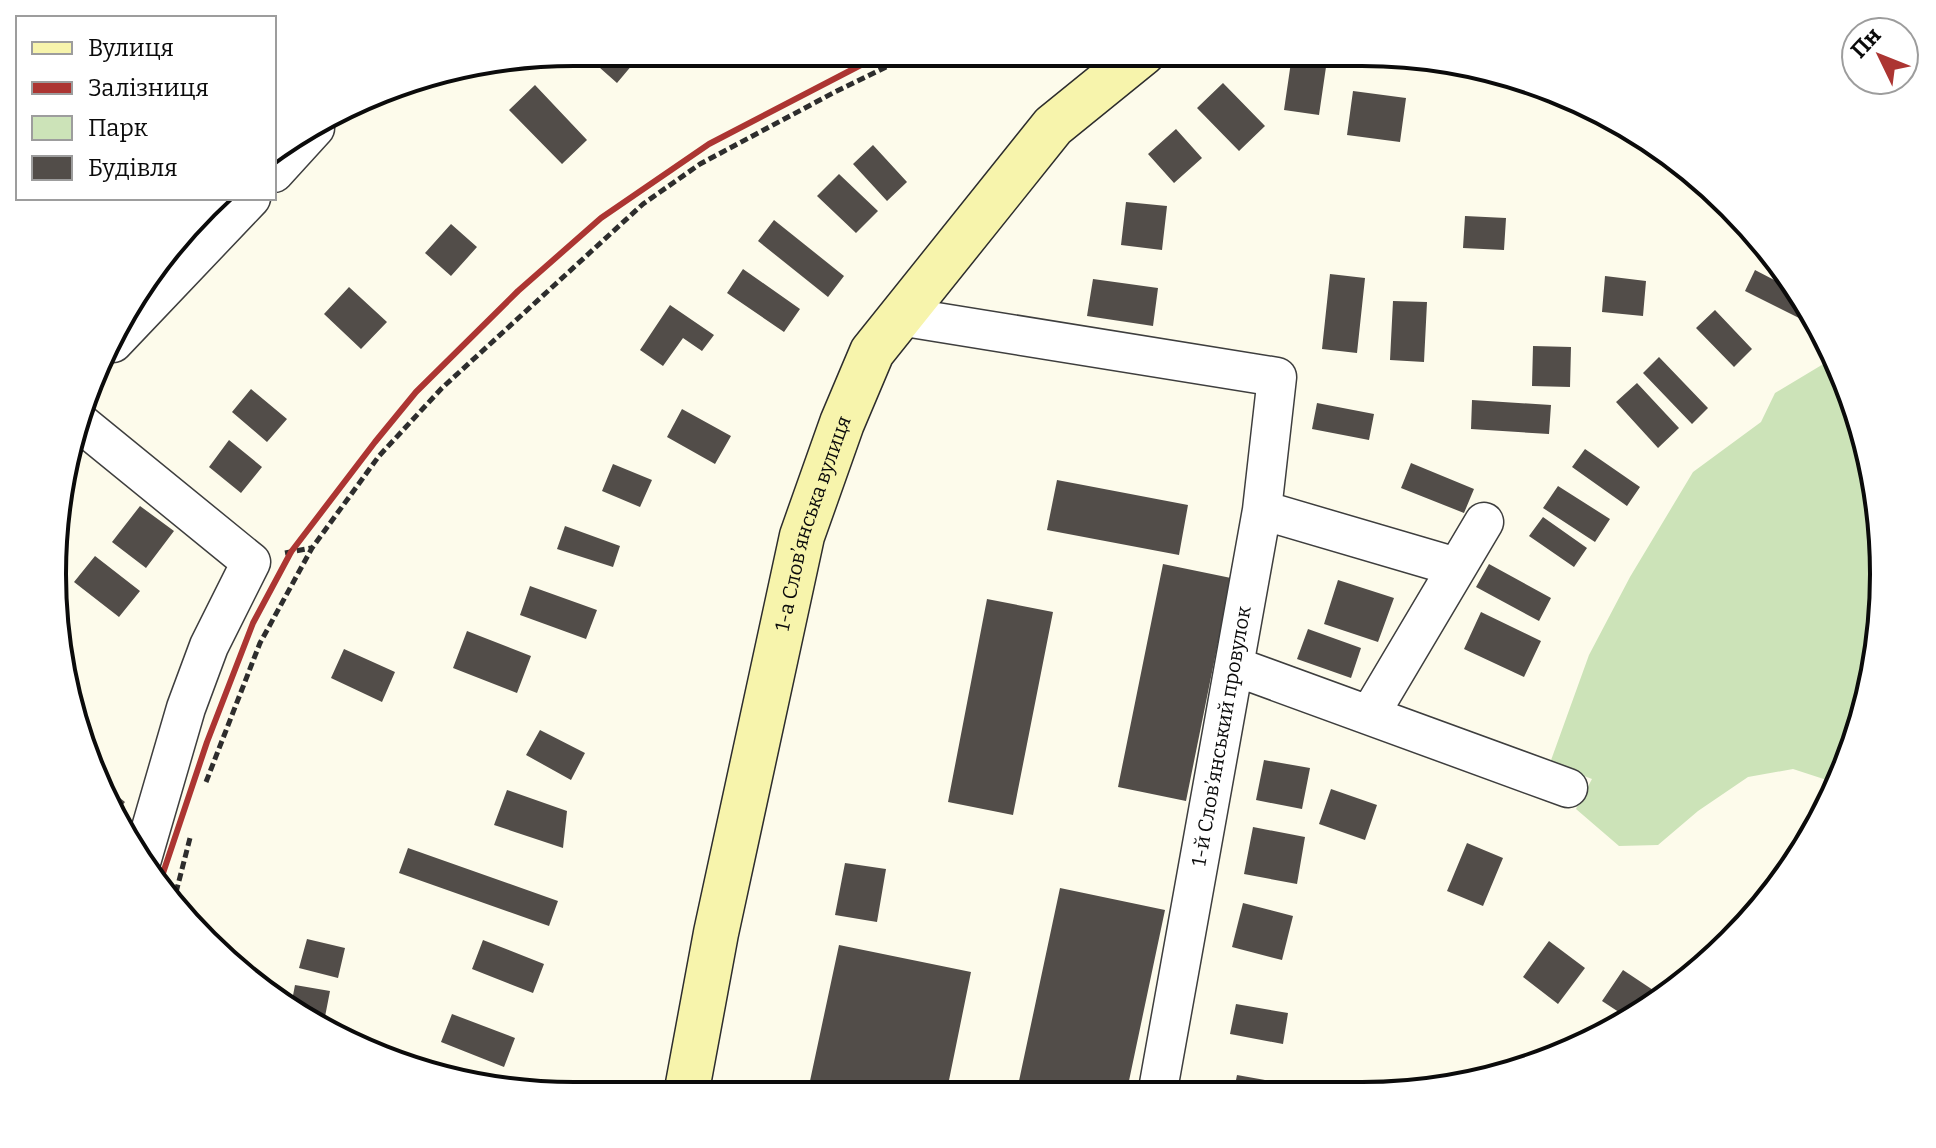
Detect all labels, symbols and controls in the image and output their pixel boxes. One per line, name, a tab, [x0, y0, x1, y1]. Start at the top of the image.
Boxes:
legend	[16, 16, 276, 200]
north arrow	[1840, 16, 1920, 96]
text: Пн	[1845, 22, 1887, 64]
text: Вулиця	[88, 34, 174, 62]
text: Залізниця	[88, 74, 209, 102]
text: Парк	[88, 114, 148, 142]
text: Будівля	[88, 154, 178, 182]
street label: 1-а Слов’янська вулиця	[770, 412, 856, 633]
street label: 1-й Слов’янський провулок	[1186, 604, 1256, 868]

